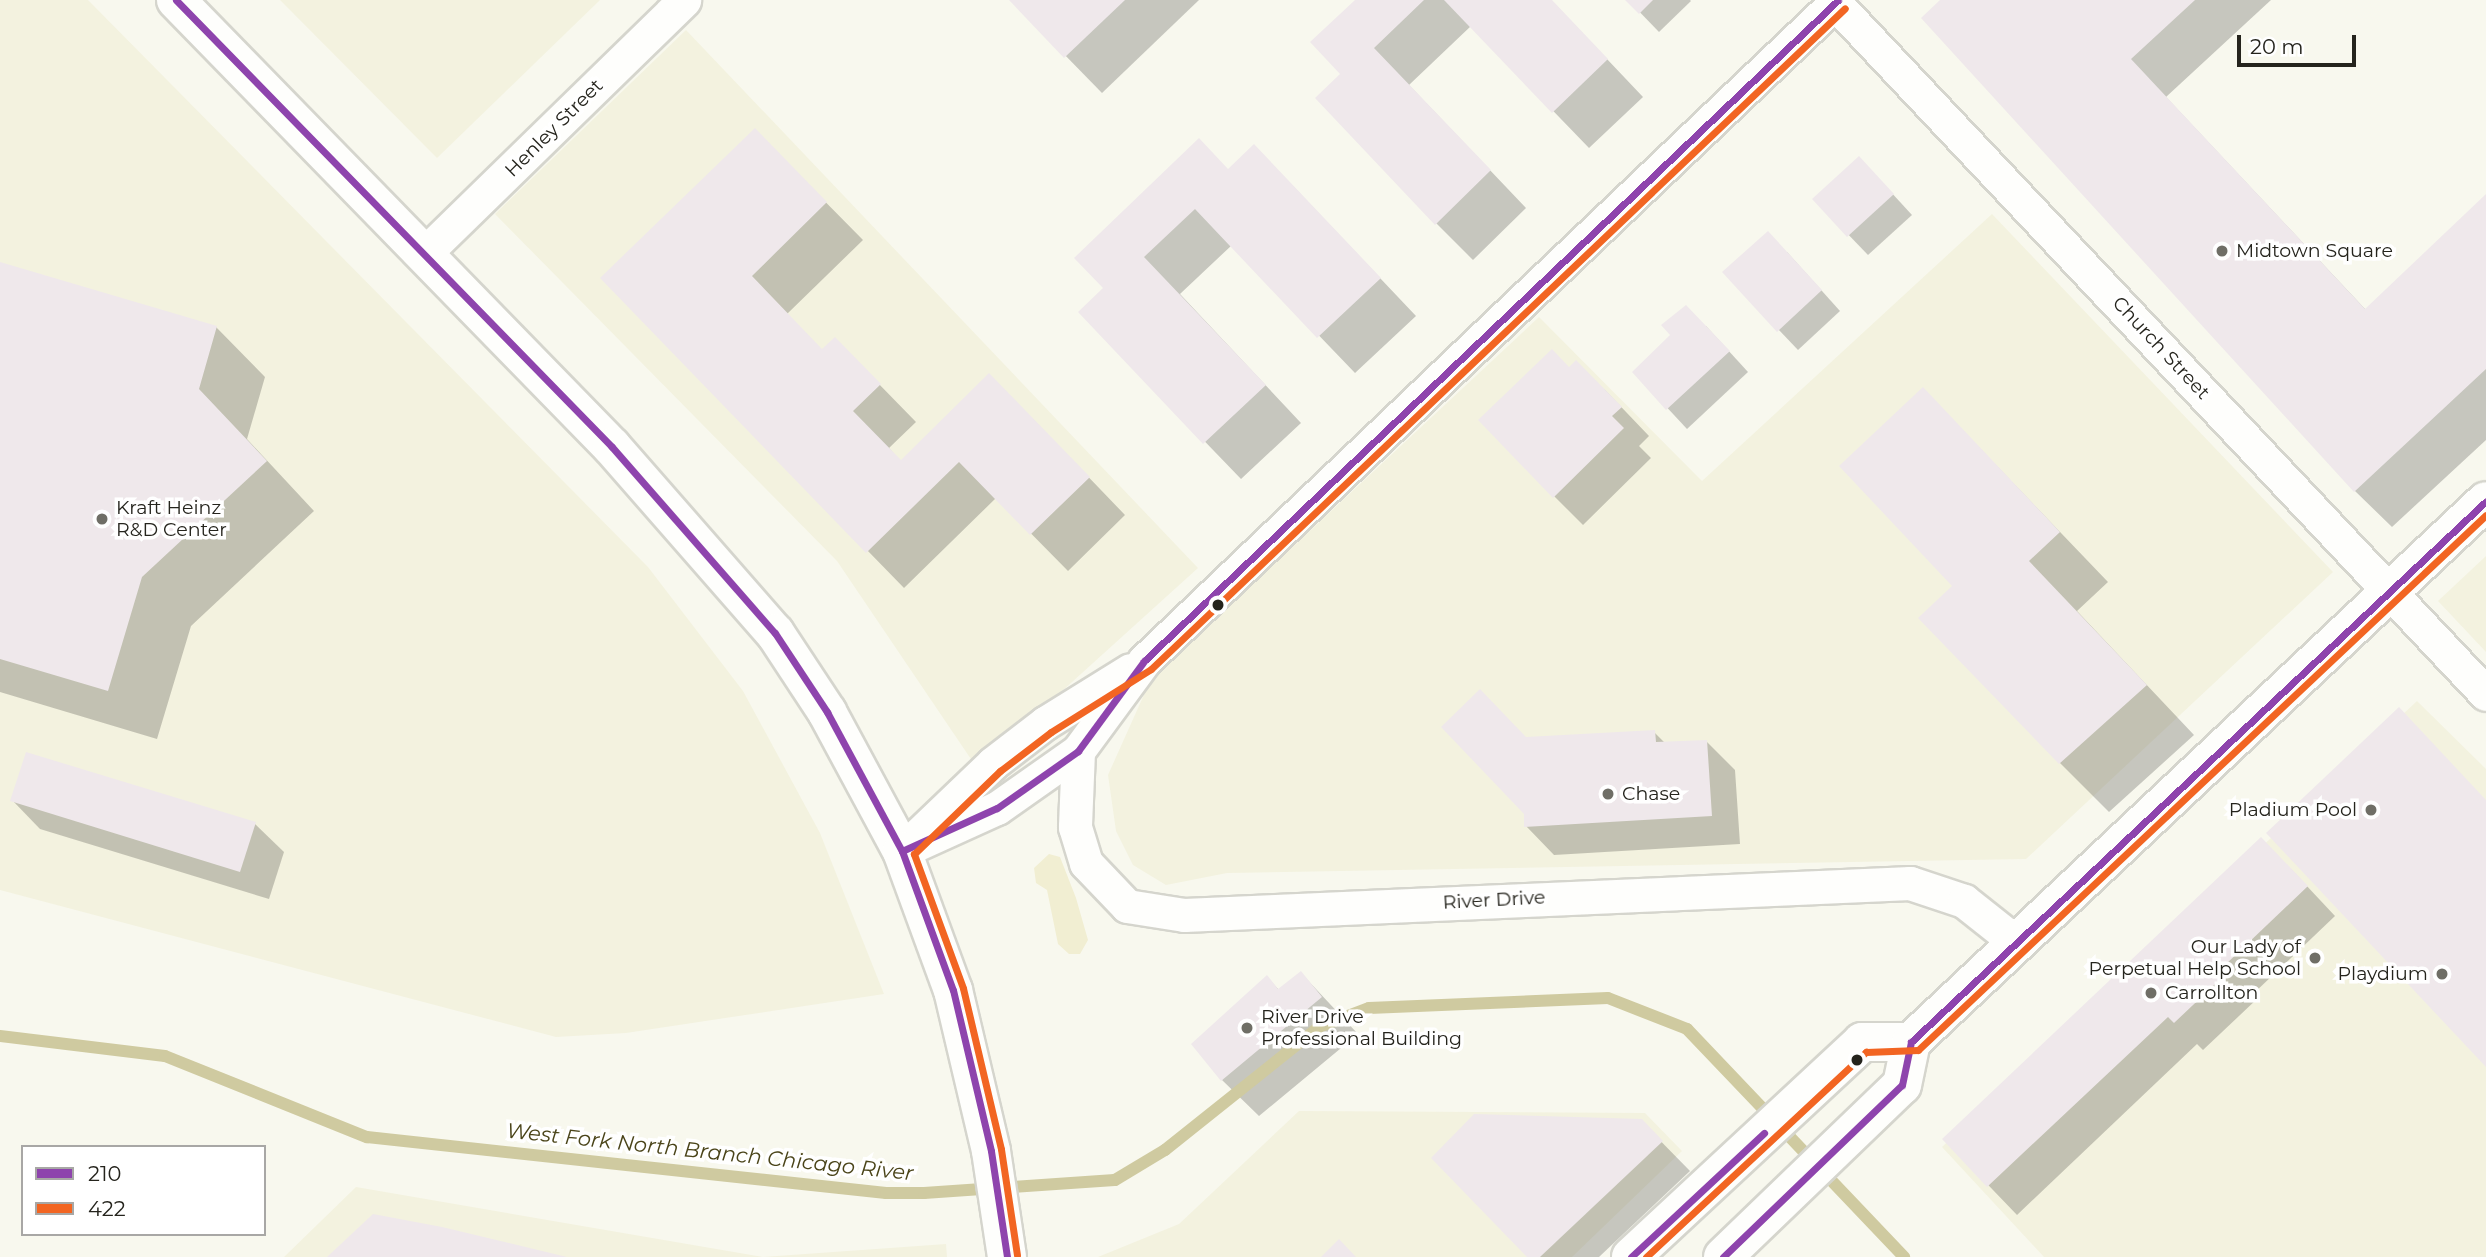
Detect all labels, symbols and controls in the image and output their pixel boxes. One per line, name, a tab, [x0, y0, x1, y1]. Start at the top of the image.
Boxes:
scale bar	[2241, 21, 2360, 65]
text: 20 m	[2250, 34, 2304, 59]
street label: Henley Street	[500, 74, 608, 182]
place label: Midtown Square	[2236, 240, 2393, 262]
marker: Midtown Square	[2214, 243, 2230, 259]
street label: Church Street	[2108, 292, 2214, 404]
place label: Kraft Heinz R&D Center	[116, 497, 227, 541]
marker: Kraft Heinz R&D Center	[94, 511, 110, 527]
unlabelled marker	[1211, 598, 1225, 612]
place label: Chase	[1622, 783, 1680, 805]
marker: Chase	[1600, 786, 1616, 802]
place label: Pladium Pool	[2229, 799, 2357, 821]
marker: Pladium Pool	[2363, 802, 2379, 818]
street label: River Drive	[1442, 886, 1546, 914]
place label: Our Lady of Perpetual Help School	[2089, 936, 2301, 980]
marker: Our Lady of Perpetual Help School	[2307, 950, 2323, 966]
place label: Playdium	[2337, 963, 2428, 985]
marker: Playdium	[2434, 966, 2450, 982]
place label: Carrollton	[2165, 982, 2258, 1004]
marker: Carrollton	[2143, 985, 2159, 1001]
place label: River Drive Professional Building	[1261, 1006, 1462, 1050]
marker: River Drive Professional Building	[1239, 1020, 1255, 1036]
unlabelled marker	[1850, 1053, 1864, 1067]
water label: West Fork North Branch Chicago River	[505, 1118, 915, 1186]
legend	[21, 1145, 266, 1236]
text: 210	[88, 1161, 121, 1186]
text: 422	[88, 1196, 126, 1221]

